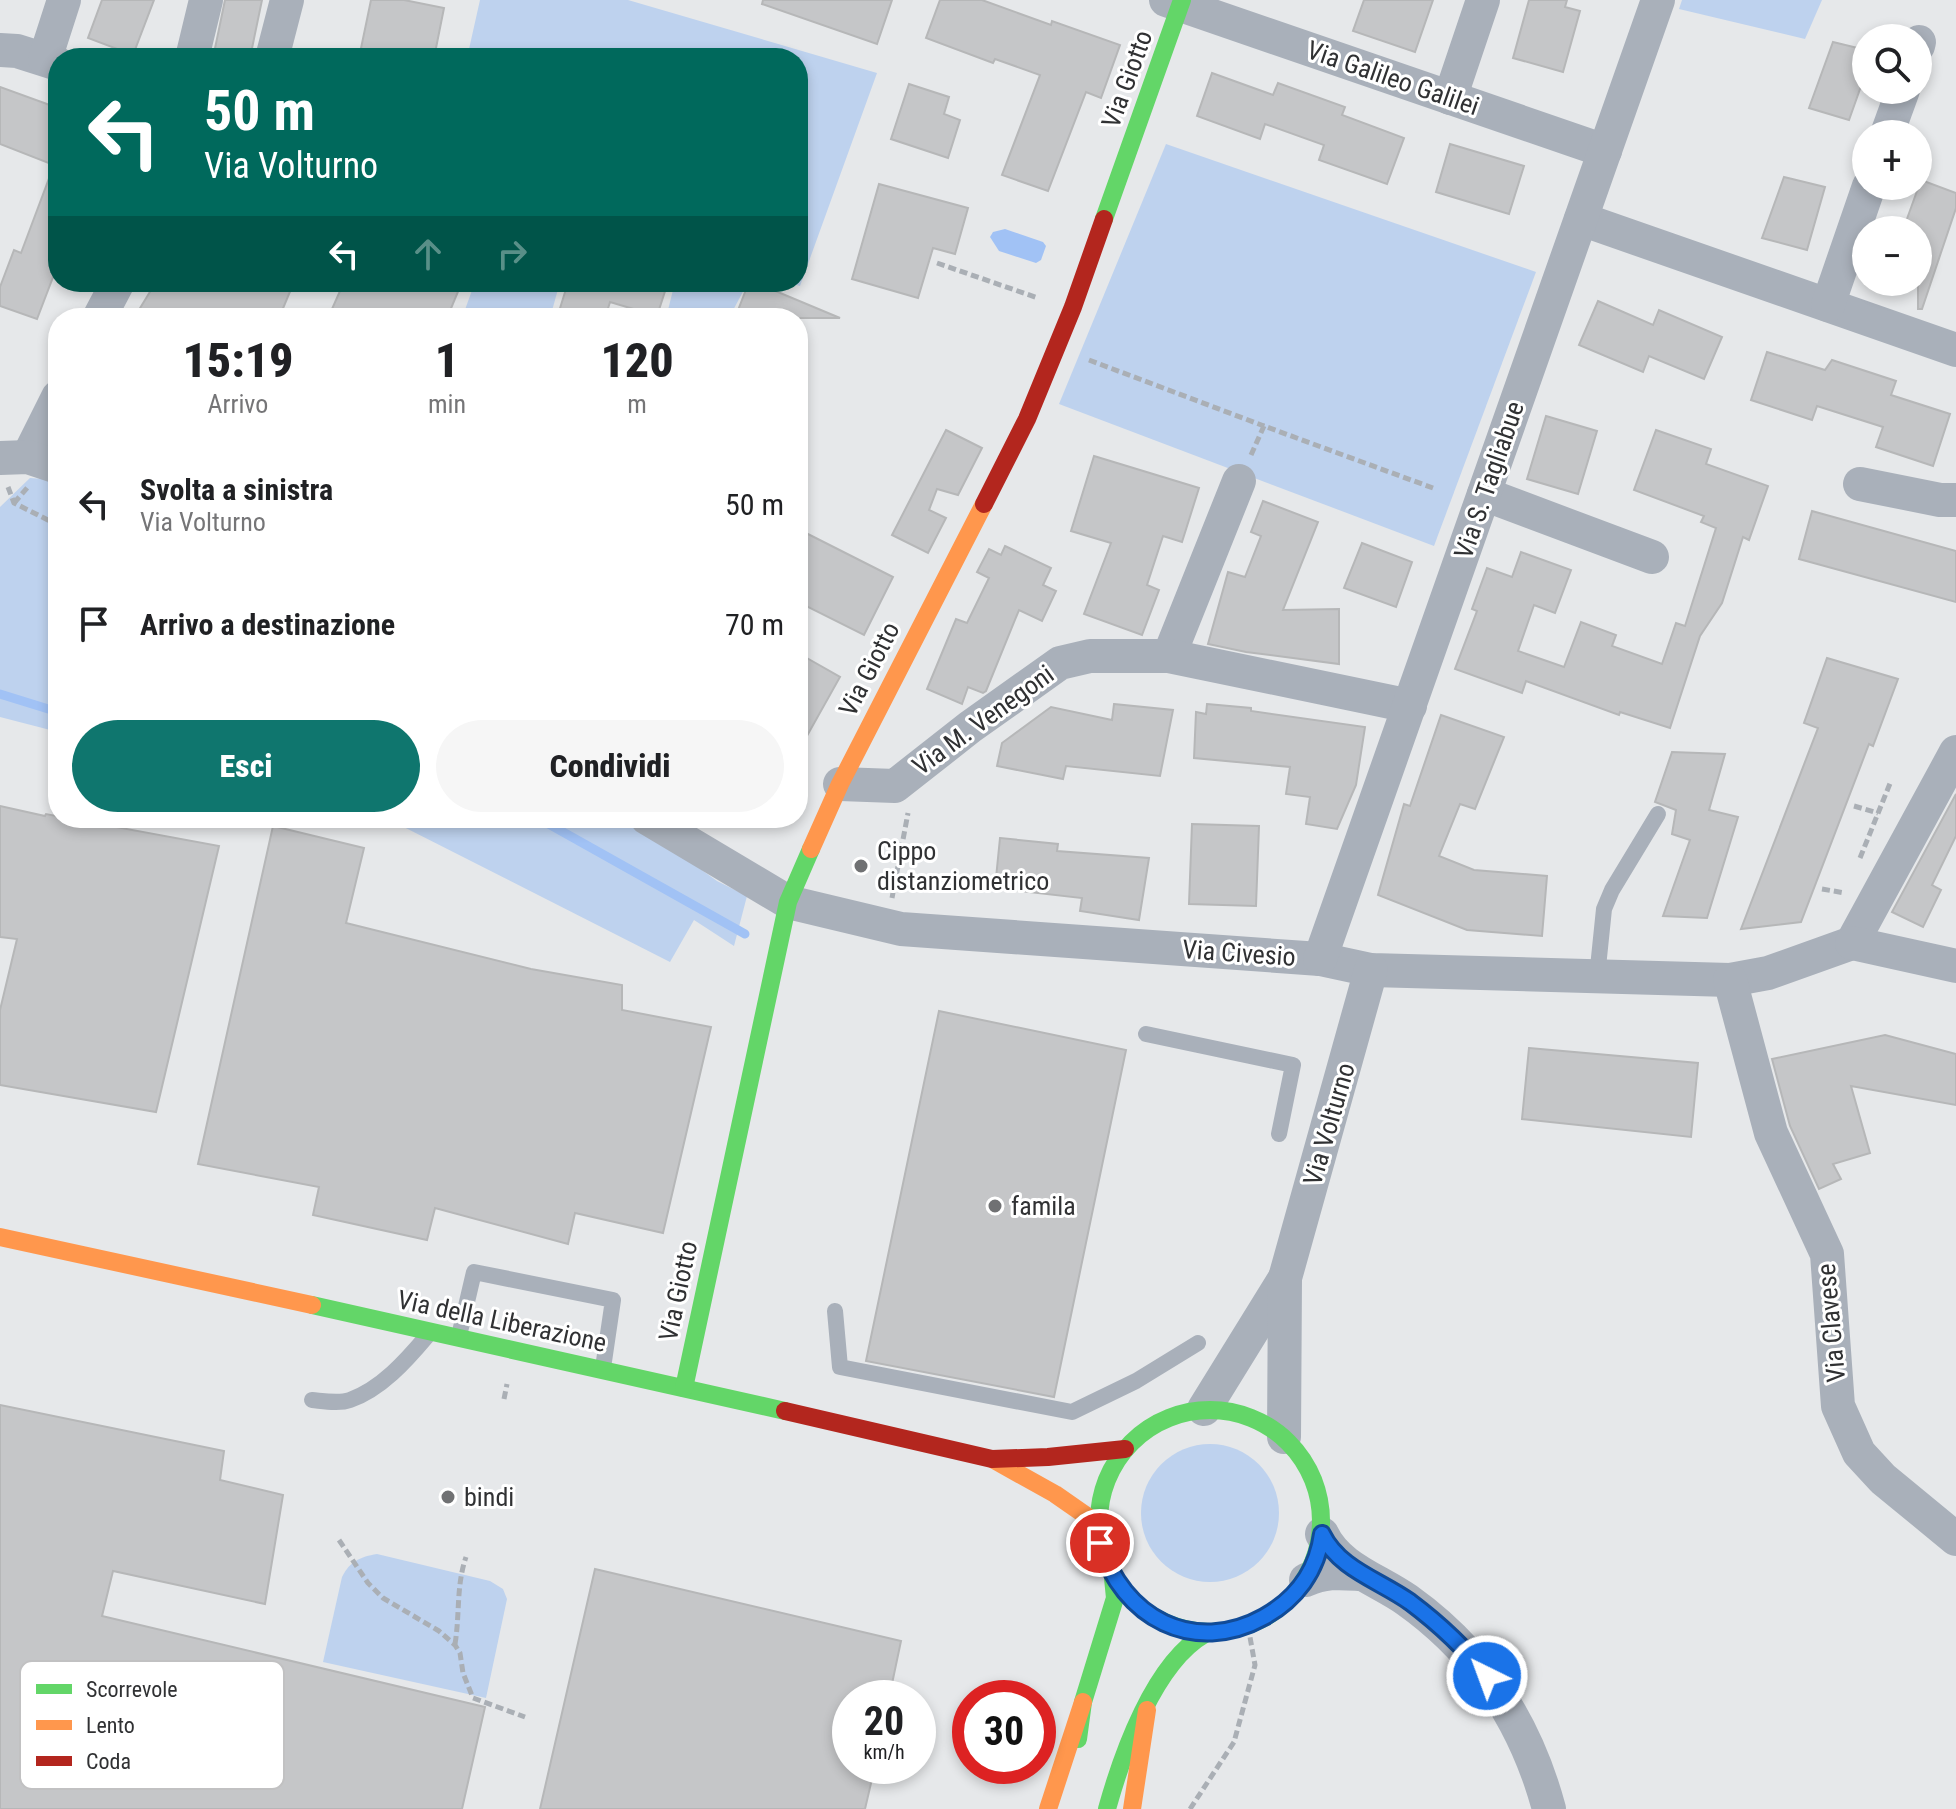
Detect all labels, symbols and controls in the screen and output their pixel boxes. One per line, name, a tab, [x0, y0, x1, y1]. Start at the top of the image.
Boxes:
map controls	[1852, 24, 1932, 296]
button: search	[1852, 24, 1932, 104]
street label: Via Giotto	[1096, 26, 1158, 132]
street label: Via Galileo Galilei	[1303, 35, 1483, 121]
text: 50 m	[204, 78, 315, 144]
icon: left	[72, 80, 176, 184]
button: +	[1852, 120, 1932, 200]
text: Via Volturno	[204, 145, 378, 187]
button: −	[1852, 216, 1932, 296]
icon: left	[322, 232, 366, 276]
icon: ahead	[406, 232, 450, 276]
icon: right	[490, 232, 534, 276]
text: 15:19	[182, 332, 294, 389]
text: 1	[435, 332, 459, 389]
text: 120	[600, 332, 674, 389]
text: Arrivo	[208, 389, 268, 419]
text: min	[428, 389, 466, 419]
text: m	[627, 389, 647, 419]
street label: Via S. Tagliabue	[1448, 398, 1530, 562]
text: Svolta a sinistra	[140, 472, 333, 507]
icon: left	[72, 482, 116, 526]
text: 50 m	[725, 487, 784, 522]
text: Via Volturno	[140, 507, 266, 537]
icon: arrive	[72, 602, 116, 646]
text: Arrivo a destinazione	[140, 607, 395, 642]
text: 70 m	[725, 607, 784, 642]
street label: Via Giotto	[833, 617, 905, 721]
street label: Via M. Venegoni	[907, 659, 1059, 781]
button: Esci	[72, 720, 420, 812]
button: Condividi	[436, 720, 784, 812]
place label: Cippo distanziometrico	[877, 836, 1049, 896]
marker: Cippo distanziometrico	[852, 857, 870, 875]
street label: Via Civesio	[1181, 934, 1297, 972]
street label: Via Volturno	[1297, 1059, 1361, 1189]
place label: famila	[1011, 1191, 1076, 1221]
marker: famila	[986, 1197, 1004, 1215]
street label: Via Giotto	[653, 1238, 703, 1344]
street label: Via Clavese	[1811, 1262, 1851, 1384]
street label: Via della Liberazione	[395, 1284, 609, 1358]
place label: bindi	[464, 1482, 514, 1512]
marker: bindi	[439, 1488, 457, 1506]
pin	[1066, 1509, 1134, 1577]
icon: arrive	[1078, 1521, 1122, 1565]
position arrow	[1445, 1634, 1529, 1718]
legend	[20, 1661, 284, 1789]
text: Scorrevole	[86, 1677, 178, 1702]
speed limit sign: 30	[952, 1680, 1056, 1784]
text: 20	[864, 1698, 904, 1745]
text: Lento	[86, 1713, 135, 1738]
text: km/h	[863, 1740, 905, 1764]
text: Coda	[86, 1749, 131, 1774]

